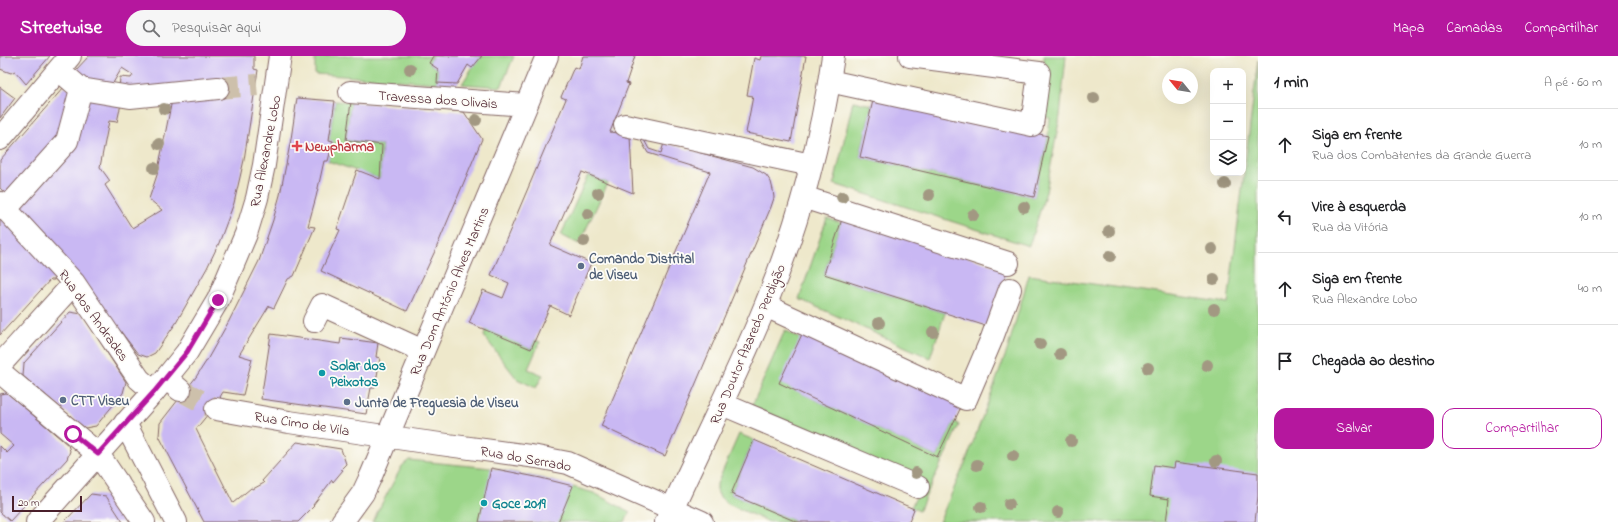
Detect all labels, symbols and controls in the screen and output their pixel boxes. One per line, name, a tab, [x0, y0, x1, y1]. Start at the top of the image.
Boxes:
search box	[126, 10, 406, 46]
text: Streetwise	[20, 15, 102, 42]
icon: search	[140, 17, 162, 39]
text: Pesquisar aqui	[172, 17, 261, 39]
text: Mapa	[1393, 18, 1424, 39]
text: Camadas	[1446, 18, 1503, 39]
text: Compartilhar	[1525, 18, 1598, 39]
north arrow	[1162, 68, 1198, 104]
map controls	[1210, 68, 1246, 176]
button: +	[1210, 68, 1246, 104]
text: 1 min	[1274, 70, 1308, 95]
text: A pé · 60 m	[1544, 73, 1602, 92]
street label: Travessa dos Olivais	[377, 86, 498, 115]
street label: Rua Alexandre Lobo	[245, 94, 288, 209]
button: −	[1210, 104, 1246, 140]
text: Siga em frente	[1312, 124, 1402, 146]
icon: ahead	[1274, 134, 1296, 156]
text: 10 m	[1579, 135, 1602, 154]
place label: Newpharma	[305, 137, 375, 158]
button: layers	[1210, 140, 1246, 176]
marker: Newpharma	[292, 141, 302, 151]
text: Rua dos Combatentes da Grande Guerra	[1312, 146, 1531, 165]
text: Vire à esquerda	[1312, 196, 1406, 218]
street label: Rua Dom António Alves Martins	[405, 204, 496, 379]
icon: left	[1274, 206, 1296, 228]
text: 10 m	[1579, 207, 1602, 226]
text: Rua da Vitória	[1312, 218, 1388, 237]
place label: Comando Distrital de Viseu	[589, 249, 695, 286]
marker: Comando Distrital de Viseu	[576, 261, 586, 271]
street label: Rua Doutor Azaredo Perdigão	[705, 261, 793, 428]
street label: Rua dos Andrades	[52, 266, 133, 366]
text: Siga em frente	[1312, 268, 1402, 290]
icon: ahead	[1274, 278, 1296, 300]
text: 40 m	[1578, 279, 1602, 298]
text: Rua Alexandre Lobo	[1312, 290, 1417, 309]
route end	[209, 291, 227, 309]
icon: arrive	[1274, 350, 1296, 372]
text: Chegada ao destino	[1312, 350, 1435, 372]
place label: Solar dos Peixotos	[330, 356, 386, 393]
marker: Solar dos Peixotos	[317, 368, 327, 378]
place label: CTT Viseu	[71, 391, 129, 412]
place label: Junta de Freguesia de Viseu	[355, 393, 519, 416]
marker: CTT Viseu	[58, 395, 68, 405]
marker: Junta de Freguesia de Viseu	[342, 397, 352, 407]
street label: Rua Cimo de Vila	[253, 407, 351, 442]
button: Salvar	[1274, 408, 1434, 449]
button: Compartilhar	[1442, 408, 1602, 449]
route start	[64, 425, 82, 443]
street label: Rua do Serrado	[479, 441, 573, 478]
scale bar	[12, 494, 82, 513]
place label: Goce 2019	[492, 494, 547, 515]
text: 20 m	[18, 495, 40, 511]
marker: Goce 2019	[479, 498, 489, 508]

